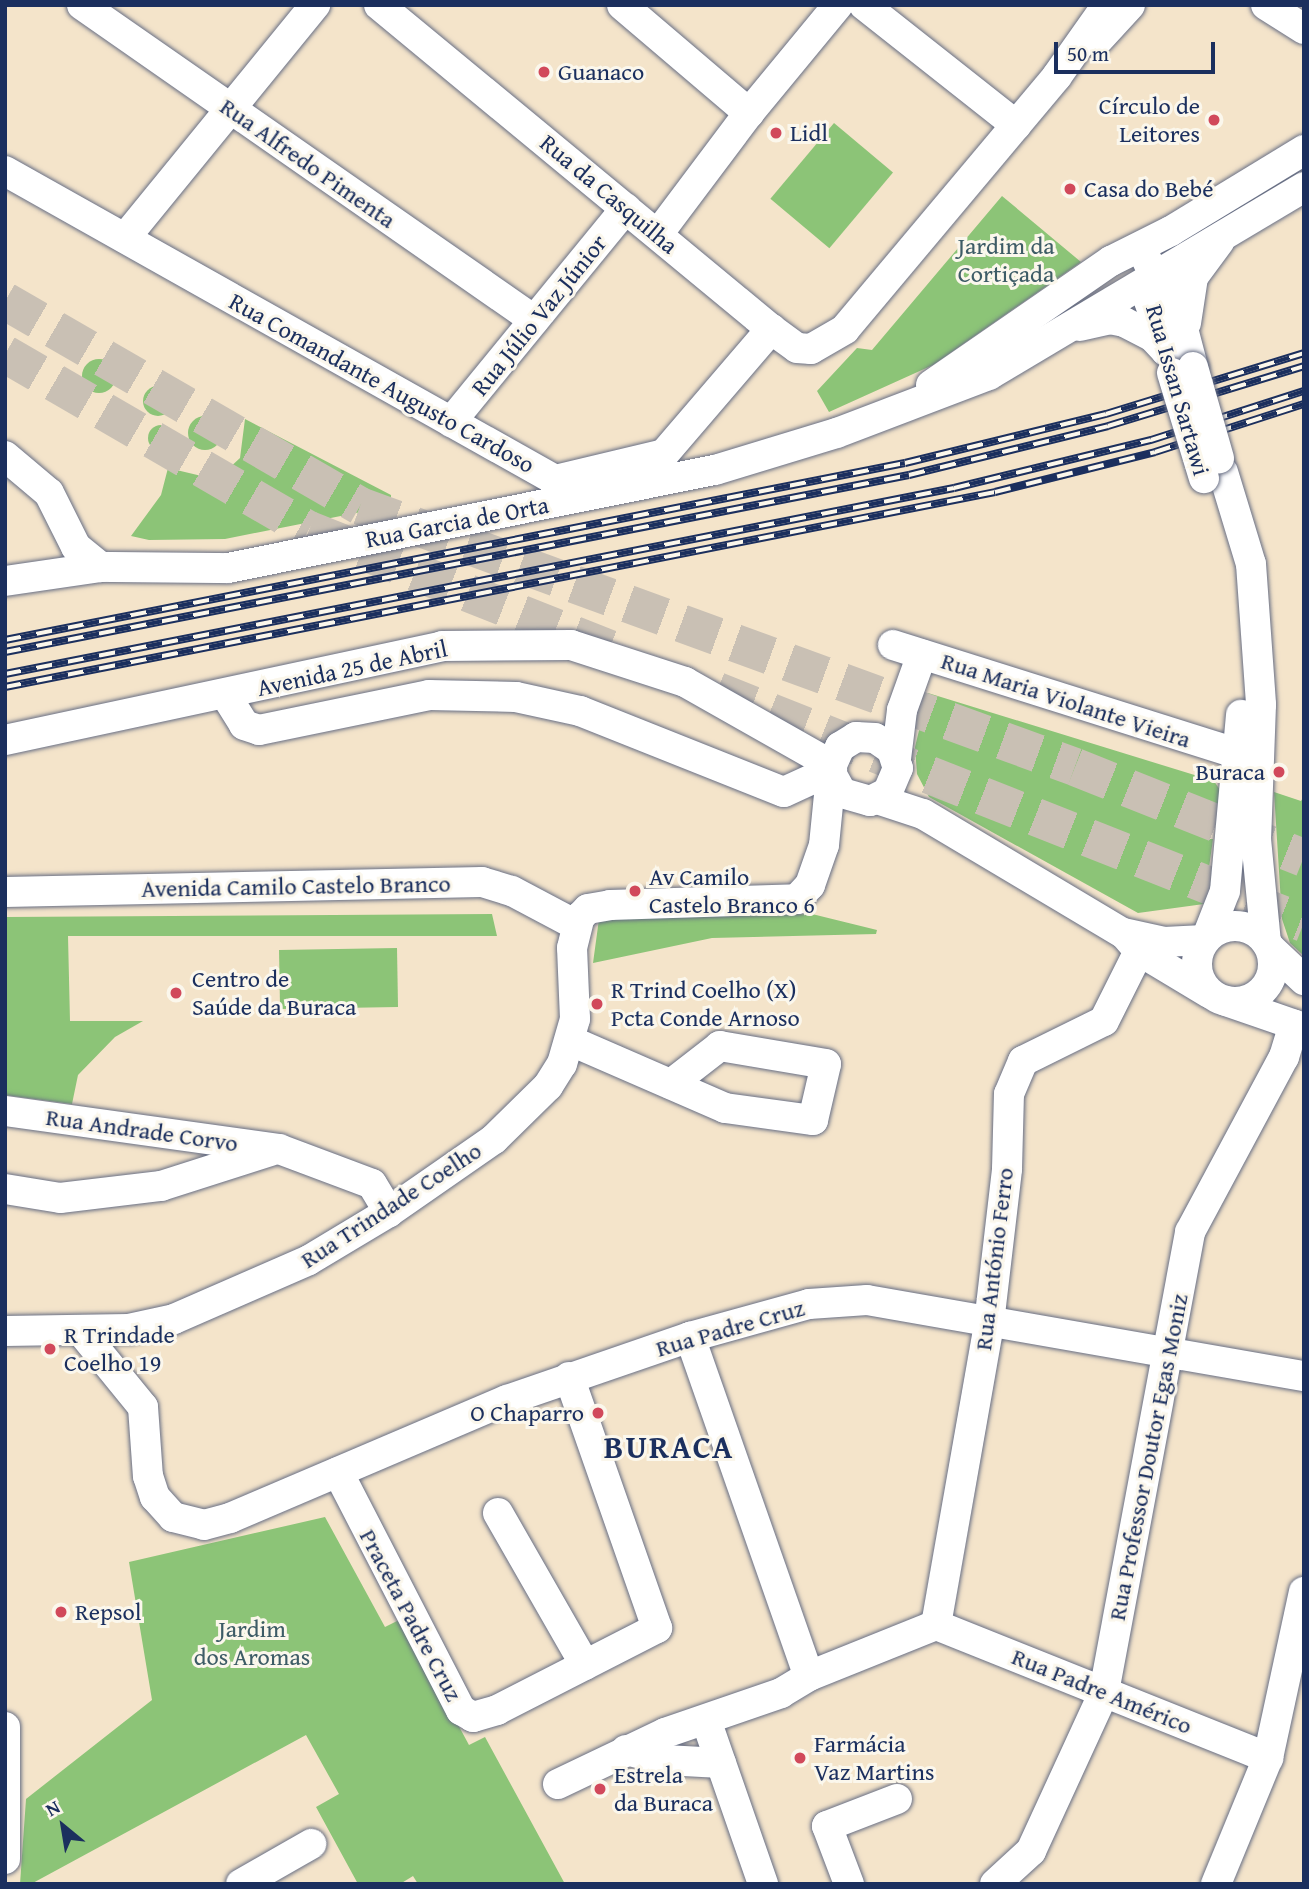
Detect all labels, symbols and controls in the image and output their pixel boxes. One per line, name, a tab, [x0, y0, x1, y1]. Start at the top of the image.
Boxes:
scale bar	[1057, 28, 1218, 72]
text: 50 m	[1067, 38, 1109, 69]
place label: Guanaco	[558, 58, 644, 86]
marker: Guanaco	[536, 64, 552, 80]
street label: Rua Alfredo Pimenta	[215, 92, 401, 234]
place label: Círculo de Leitores	[1099, 92, 1200, 148]
marker: Círculo de Leitores	[1206, 112, 1222, 128]
place label: Lidl	[790, 119, 828, 147]
marker: Lidl	[768, 125, 784, 141]
street label: Rua da Casquilha	[534, 128, 684, 260]
place label: Casa do Bebé	[1084, 175, 1213, 203]
marker: Casa do Bebé	[1062, 181, 1078, 197]
street label: Rua Júlio Vaz Júnior	[465, 228, 613, 402]
park label: Jardim da Cortiçada	[957, 232, 1055, 288]
street label: Rua Comandante Augusto Cardoso	[224, 287, 540, 479]
street label: Rua Issan Sartawi	[1140, 301, 1216, 479]
street label: Rua Garcia de Orta	[363, 490, 551, 554]
street label: Avenida 25 de Abril	[254, 634, 450, 702]
street label: Rua Maria Violante Vieira	[938, 646, 1194, 754]
place label: Buraca	[1195, 758, 1265, 786]
marker: Buraca	[1271, 764, 1287, 780]
place label: Av Camilo Castelo Branco 6	[649, 863, 815, 919]
street label: Avenida Camilo Castelo Branco	[141, 869, 451, 903]
marker: Av Camilo Castelo Branco 6	[627, 883, 643, 899]
place label: Centro de Saúde da Buraca	[192, 965, 356, 1021]
place label: R Trind Coelho (X) Pcta Conde Arnoso	[611, 976, 800, 1032]
marker: Centro de Saúde da Buraca	[166, 983, 186, 1003]
marker: R Trind Coelho (X) Pcta Conde Arnoso	[589, 996, 605, 1012]
street label: Rua Andrade Corvo	[44, 1102, 240, 1158]
street label: Rua Trindade Coelho	[295, 1136, 487, 1274]
street label: Rua António Ferro	[969, 1166, 1019, 1352]
street label: Rua Professor Doutor Egas Moniz	[1102, 1291, 1194, 1623]
street label: Rua Padre Cruz	[653, 1293, 807, 1363]
place label: R Trindade Coelho 19	[64, 1321, 175, 1377]
marker: R Trindade Coelho 19	[42, 1341, 58, 1357]
place label: O Chaparro	[470, 1399, 584, 1427]
marker: O Chaparro	[590, 1405, 606, 1421]
district label: BURACA	[604, 1428, 734, 1466]
street label: Praceta Padre Cruz	[354, 1524, 468, 1706]
place label: Repsol	[75, 1598, 142, 1626]
marker: Repsol	[53, 1604, 69, 1620]
park label: Jardim dos Aromas	[194, 1615, 310, 1671]
street label: Rua Padre Américo	[1008, 1642, 1196, 1740]
place label: Farmácia Vaz Martins	[814, 1730, 935, 1786]
marker: Farmácia Vaz Martins	[792, 1750, 808, 1766]
place label: Estrela da Buraca	[614, 1761, 713, 1817]
marker: Estrela da Buraca	[592, 1781, 608, 1797]
north arrow	[28, 1791, 98, 1861]
text: N	[40, 1793, 65, 1823]

